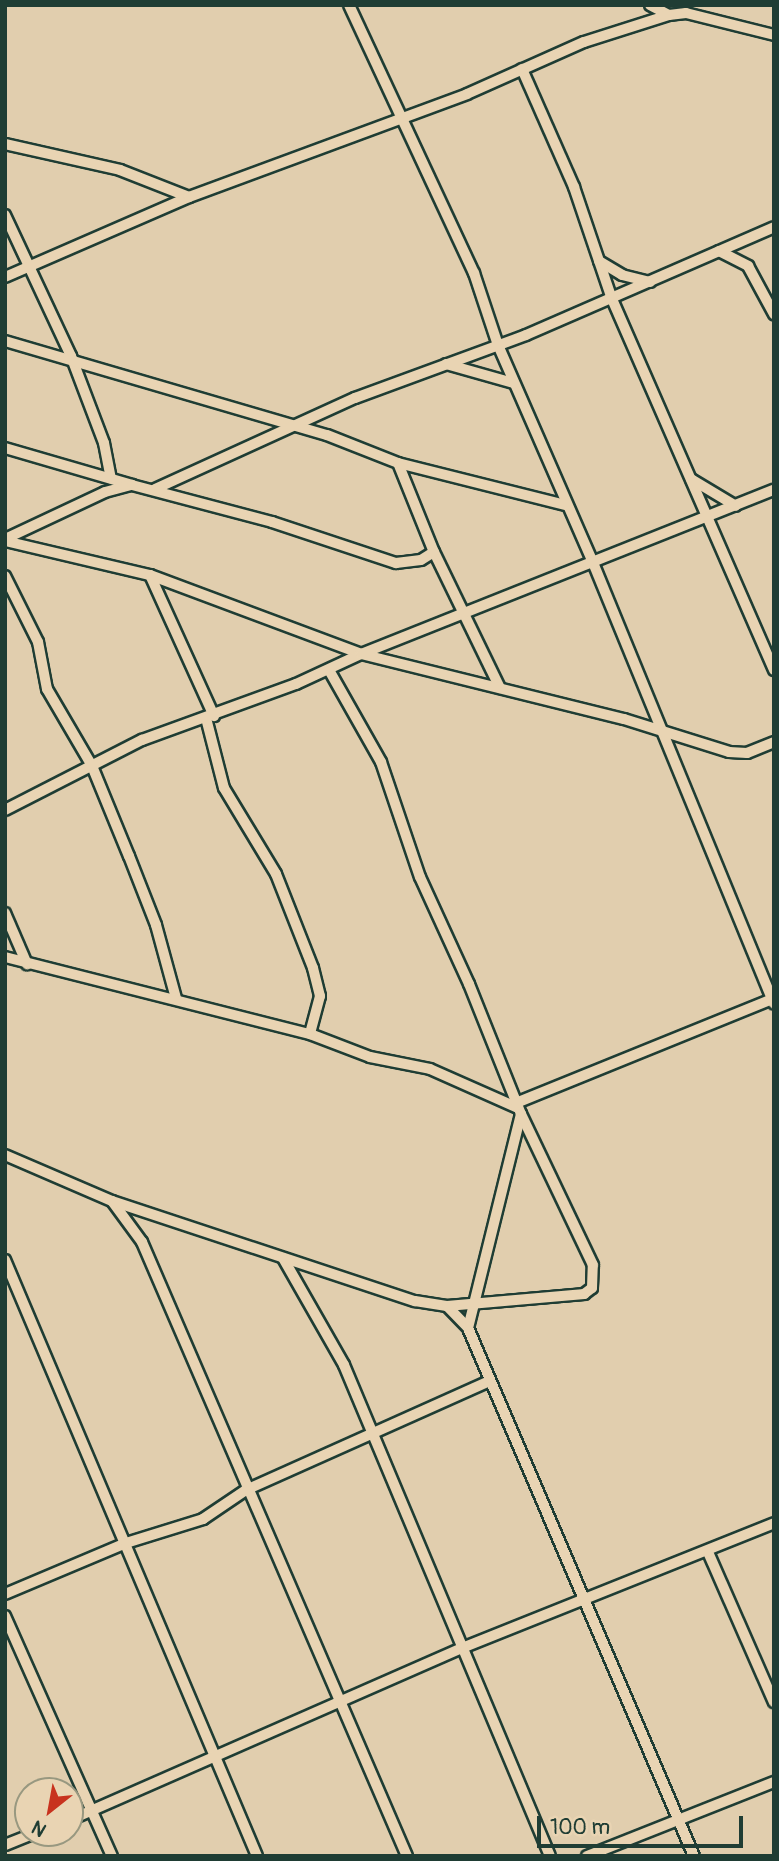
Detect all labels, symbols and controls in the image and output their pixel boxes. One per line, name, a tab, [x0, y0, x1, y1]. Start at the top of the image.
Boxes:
north arrow	[14, 1777, 84, 1847]
scale bar	[541, 1801, 748, 1845]
text: 100 m	[550, 1814, 610, 1841]
text: N	[28, 1815, 51, 1842]

